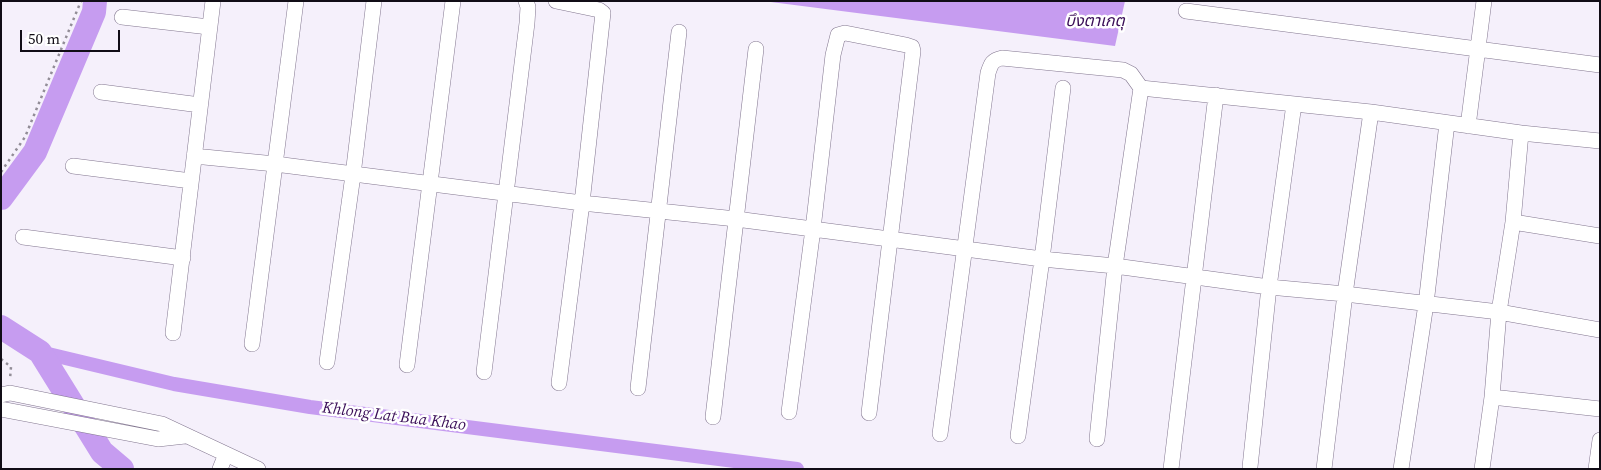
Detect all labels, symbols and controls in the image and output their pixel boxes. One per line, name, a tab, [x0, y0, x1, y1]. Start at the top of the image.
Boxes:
water label: บึงตาเกตุ	[1065, 12, 1125, 32]
scale bar	[22, 20, 122, 52]
text: 50 m	[28, 28, 60, 49]
water label: Khlong Lat Bua Khao	[321, 399, 467, 435]

